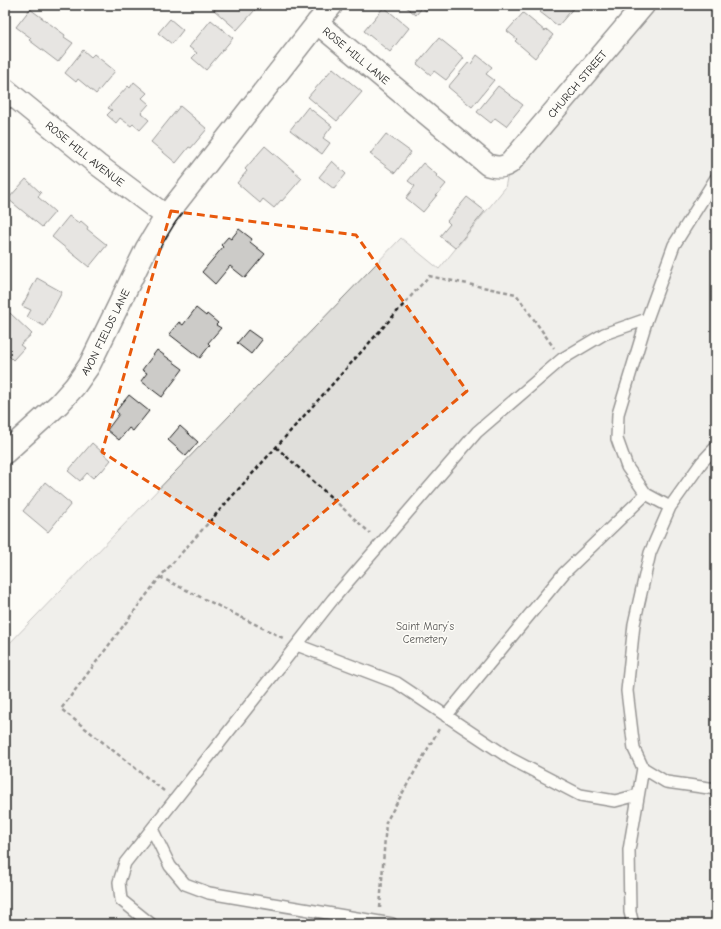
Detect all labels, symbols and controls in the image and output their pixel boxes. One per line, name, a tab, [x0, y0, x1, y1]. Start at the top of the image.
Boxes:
street label: ROSE HILL LANE	[320, 24, 393, 87]
street label: CHURCH STREET	[545, 47, 610, 120]
street label: ROSE HILL AVENUE	[43, 118, 127, 189]
street label: AVON FIELDS LANE	[78, 286, 132, 378]
park label: Saint Mary’s Cemetery	[396, 620, 454, 646]

